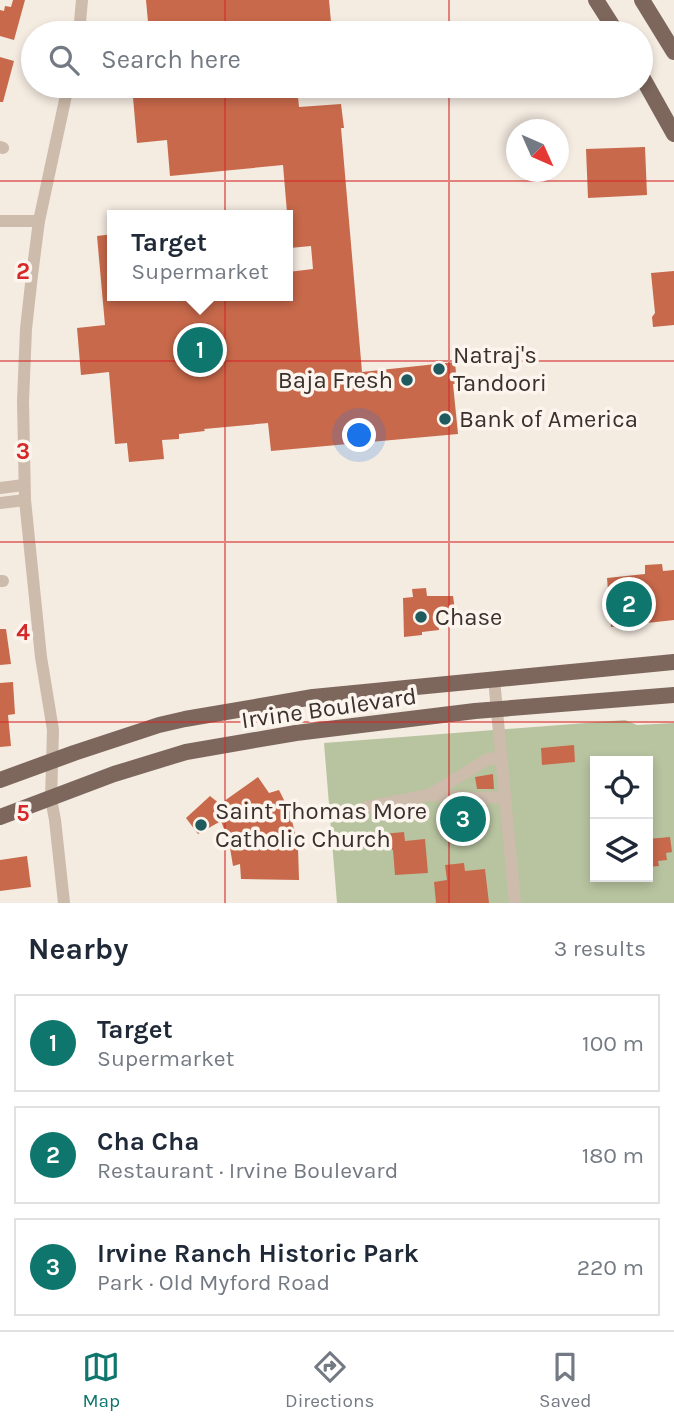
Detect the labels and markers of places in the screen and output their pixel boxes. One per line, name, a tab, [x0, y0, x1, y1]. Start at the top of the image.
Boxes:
pin: 1	[177, 324, 223, 376]
place label: Natraj's Tandoori	[453, 341, 547, 397]
marker: Natraj's Tandoori	[431, 361, 447, 377]
place label: Baja Fresh	[278, 366, 393, 394]
marker: Baja Fresh	[399, 372, 415, 388]
place label: Bank of America	[459, 405, 638, 433]
marker: Bank of America	[437, 411, 453, 427]
pin: 2	[606, 578, 652, 630]
place label: Chase	[435, 603, 502, 631]
marker: Chase	[413, 609, 429, 625]
pin: 3	[440, 793, 486, 845]
place label: Saint Thomas More Catholic Church	[215, 797, 427, 853]
marker: Saint Thomas More Catholic Church	[193, 817, 209, 833]

